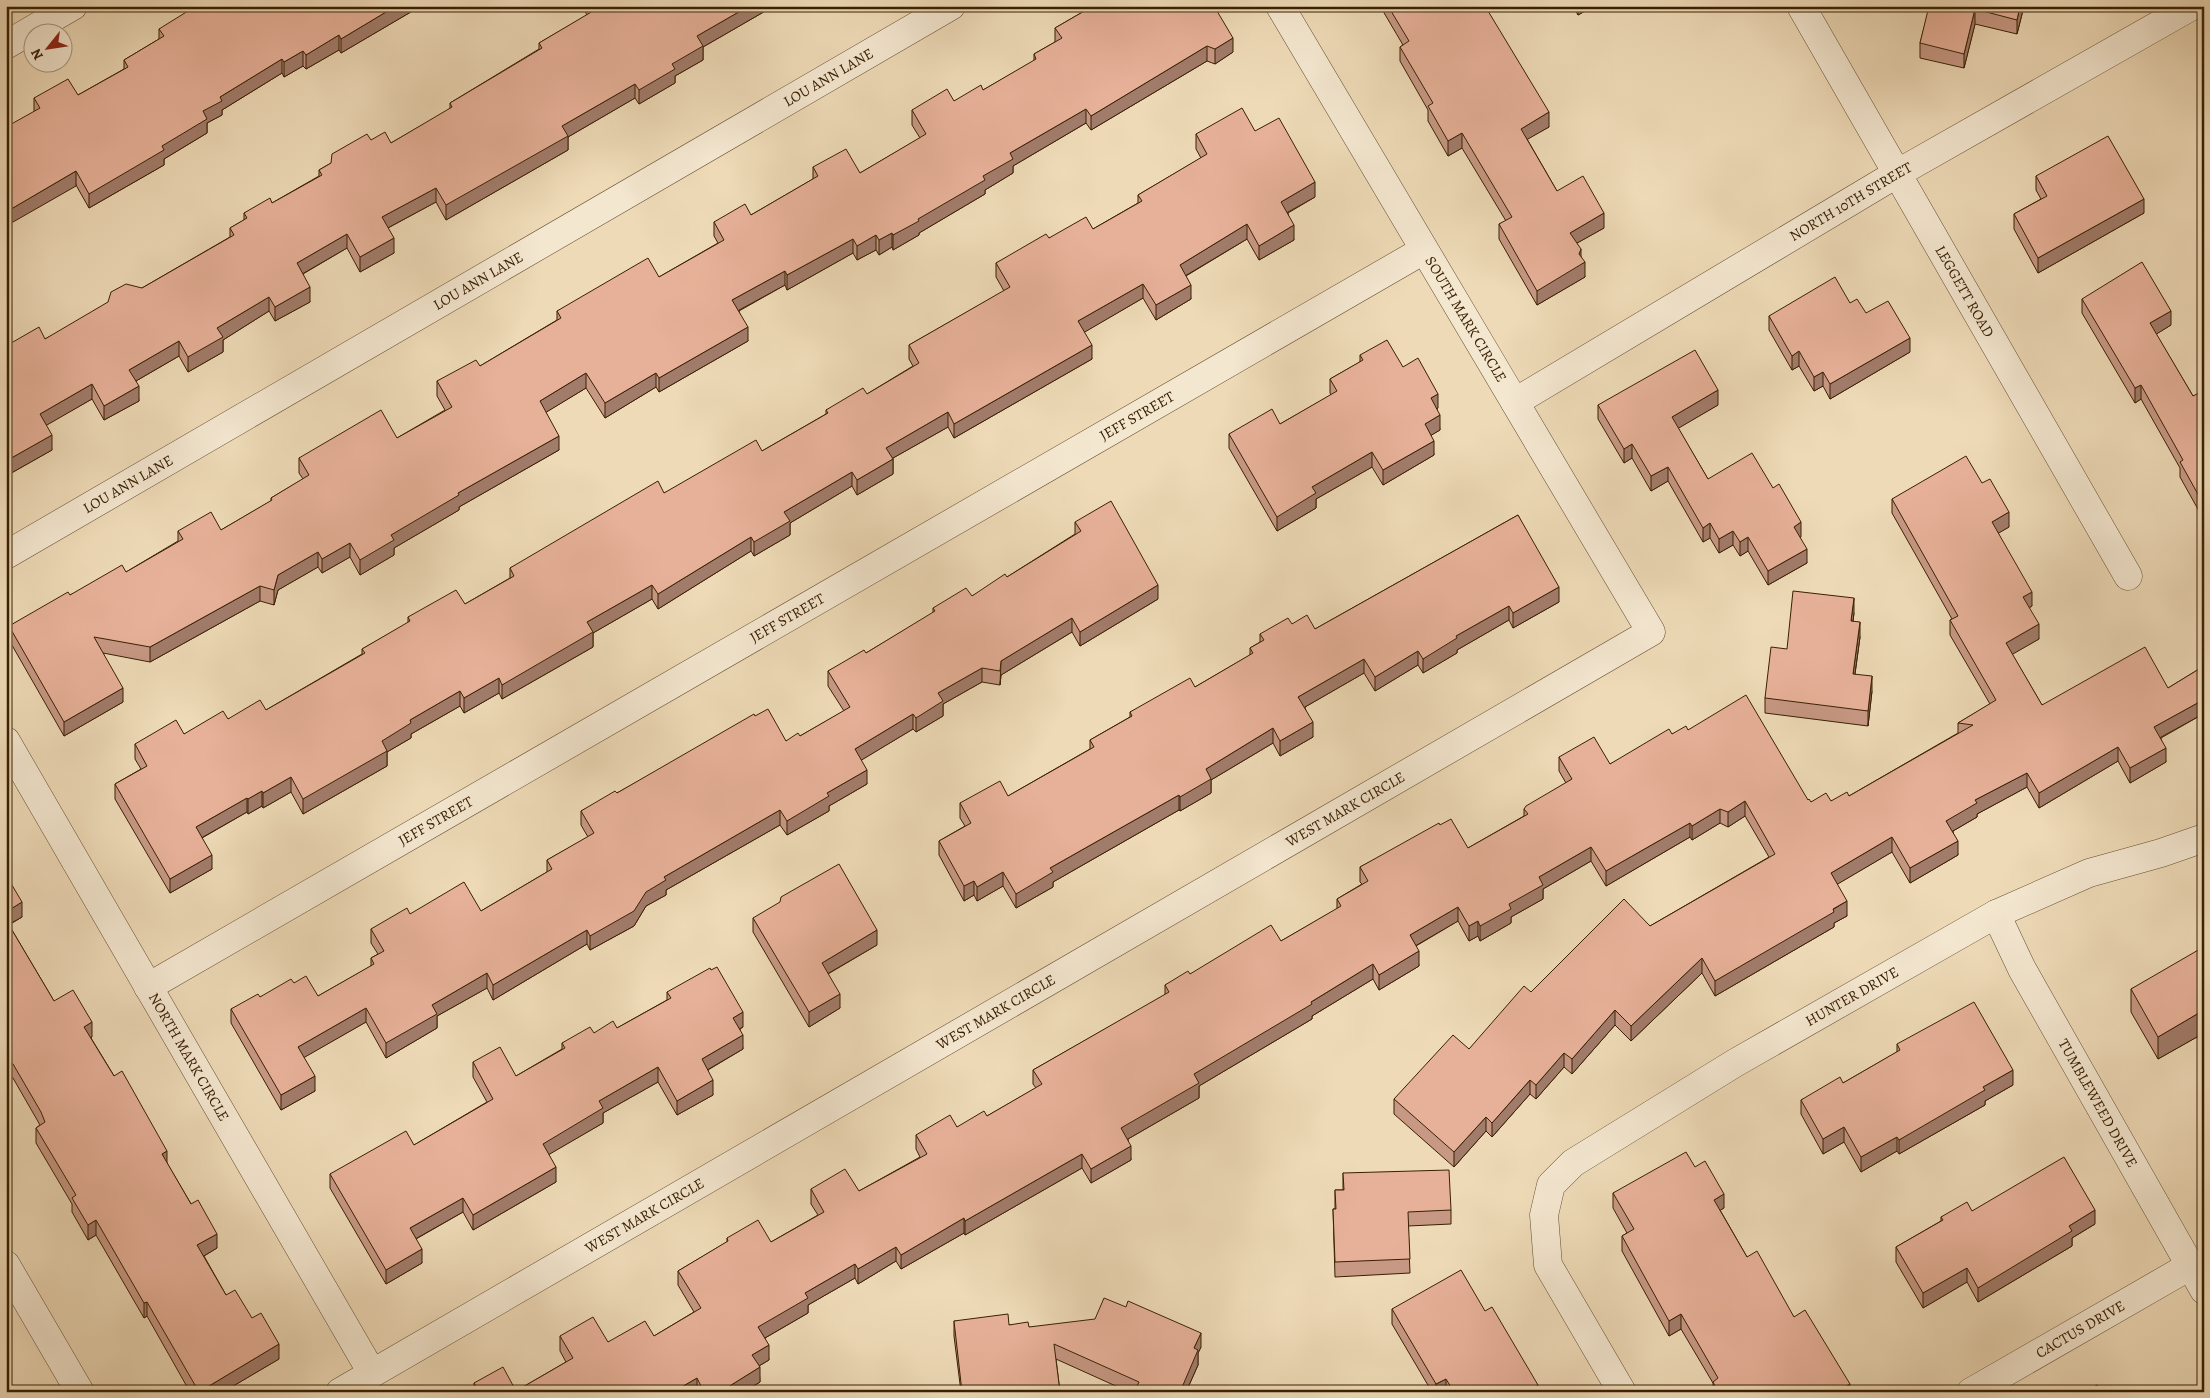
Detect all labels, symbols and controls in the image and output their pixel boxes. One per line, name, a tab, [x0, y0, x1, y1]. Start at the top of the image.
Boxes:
north arrow	[22, 22, 72, 72]
street label: LOU ANN LANE	[780, 43, 877, 111]
text: N	[26, 45, 48, 63]
street label: NORTH 10TH STREET	[1785, 157, 1916, 246]
street label: LEGGETT ROAD	[1930, 242, 1999, 341]
street label: LOU ANN LANE	[429, 247, 527, 315]
street label: SOUTH MARK CIRCLE	[1420, 252, 1512, 386]
street label: JEFF STREET	[1096, 386, 1179, 445]
street label: LOU ANN LANE	[79, 450, 177, 518]
street label: JEFF STREET	[746, 588, 829, 647]
street label: WEST MARK CIRCLE	[1281, 767, 1408, 852]
street label: JEFF STREET	[394, 791, 477, 850]
street label: HUNTER DRIVE	[1802, 962, 1902, 1031]
street label: WEST MARK CIRCLE	[932, 969, 1059, 1055]
street label: NORTH MARK CIRCLE	[144, 989, 234, 1125]
street label: TUMBLEWEED DRIVE	[2054, 1035, 2142, 1171]
street label: WEST MARK CIRCLE	[580, 1173, 708, 1258]
street label: CACTUS DRIVE	[2032, 1296, 2129, 1363]

